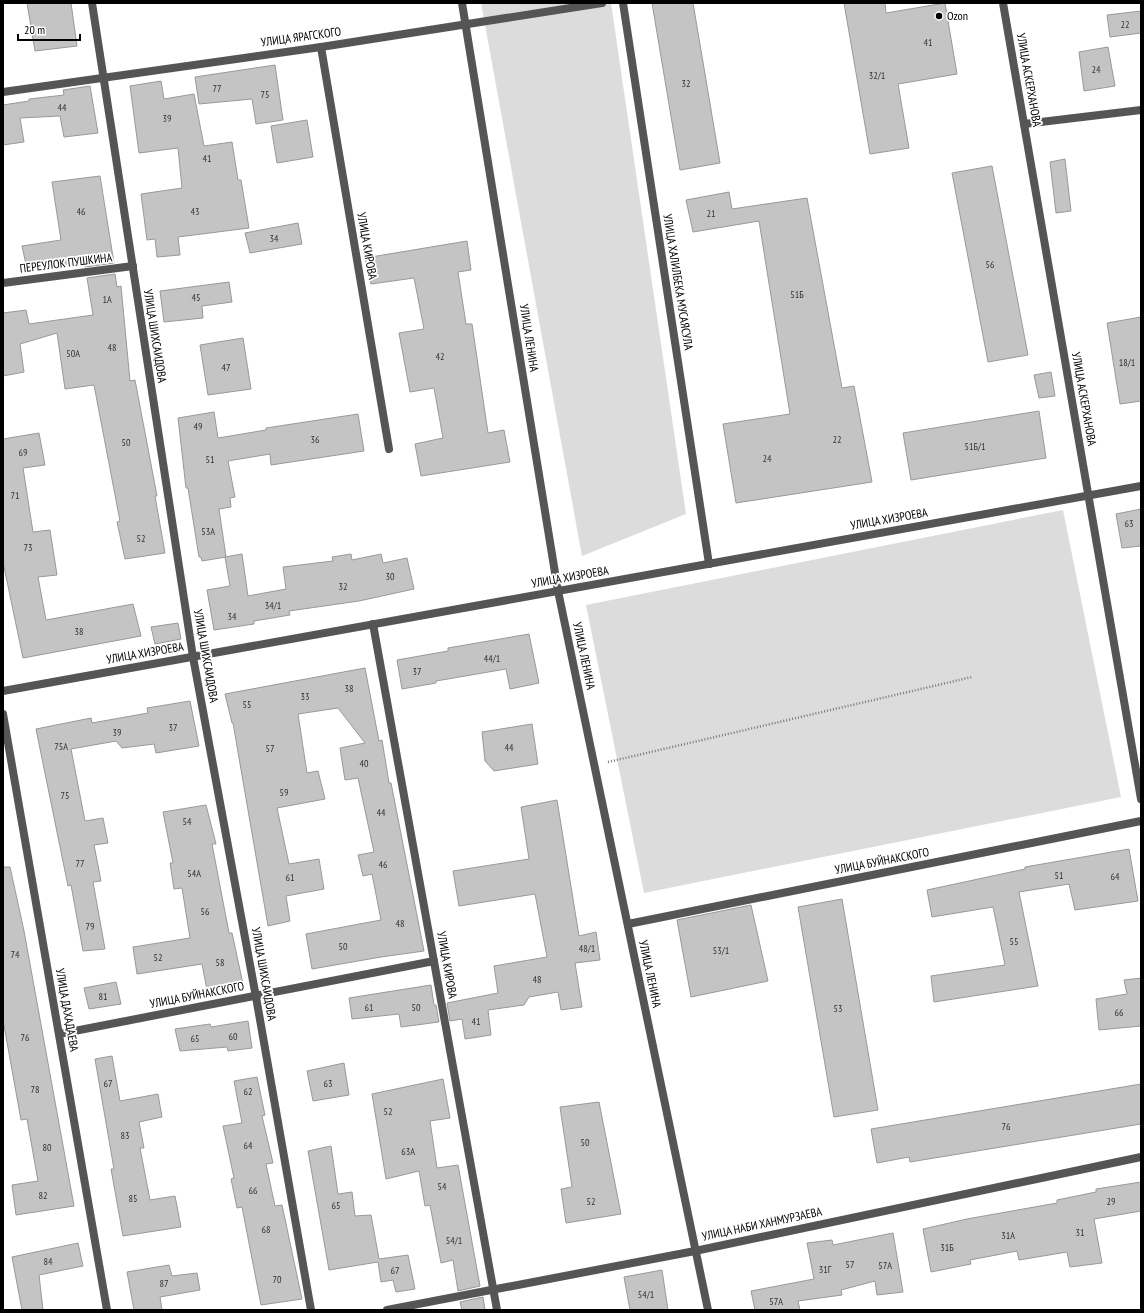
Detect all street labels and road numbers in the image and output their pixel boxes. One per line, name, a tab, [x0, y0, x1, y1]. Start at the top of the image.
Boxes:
street label: УЛИЦА ЯРАГСКОГО	[260, 23, 342, 50]
street label: УЛИЦА АСКЕРХАНОВА	[1014, 32, 1045, 128]
street label: УЛИЦА КИРОВА	[354, 211, 381, 281]
street label: УЛИЦА ХАЛИЛБЕКА МУСАЯСУЛА	[660, 213, 697, 351]
street label: ПЕРЕУЛОК ПУШКИНА	[19, 249, 113, 276]
street label: УЛИЦА ШИХСАИДОВА	[141, 288, 170, 384]
street label: УЛИЦА ЛЕНИНА	[517, 303, 542, 373]
street label: УЛИЦА АСКЕРХАНОВА	[1069, 351, 1100, 447]
street label: УЛИЦА ХИЗРОЕВА	[849, 504, 929, 533]
street label: УЛИЦА ХИЗРОЕВА	[530, 562, 610, 591]
street label: УЛИЦА ШИХСАИДОВА	[191, 608, 222, 704]
street label: УЛИЦА ЛЕНИНА	[570, 621, 599, 691]
street label: УЛИЦА ХИЗРОЕВА	[105, 638, 185, 667]
street label: УЛИЦА БУЙНАКСКОГО	[833, 844, 931, 877]
street label: УЛИЦА ШИХСАИДОВА	[249, 926, 280, 1022]
street label: УЛИЦА КИРОВА	[434, 930, 461, 1000]
street label: УЛИЦА ЛЕНИНА	[636, 939, 665, 1009]
street label: УЛИЦА ДАХАДАЕВА	[53, 967, 82, 1053]
street label: УЛИЦА БУЙНАКСКОГО	[148, 978, 246, 1011]
street label: УЛИЦА НАБИ ХАНМУРЗАЕВА	[701, 1203, 824, 1244]

